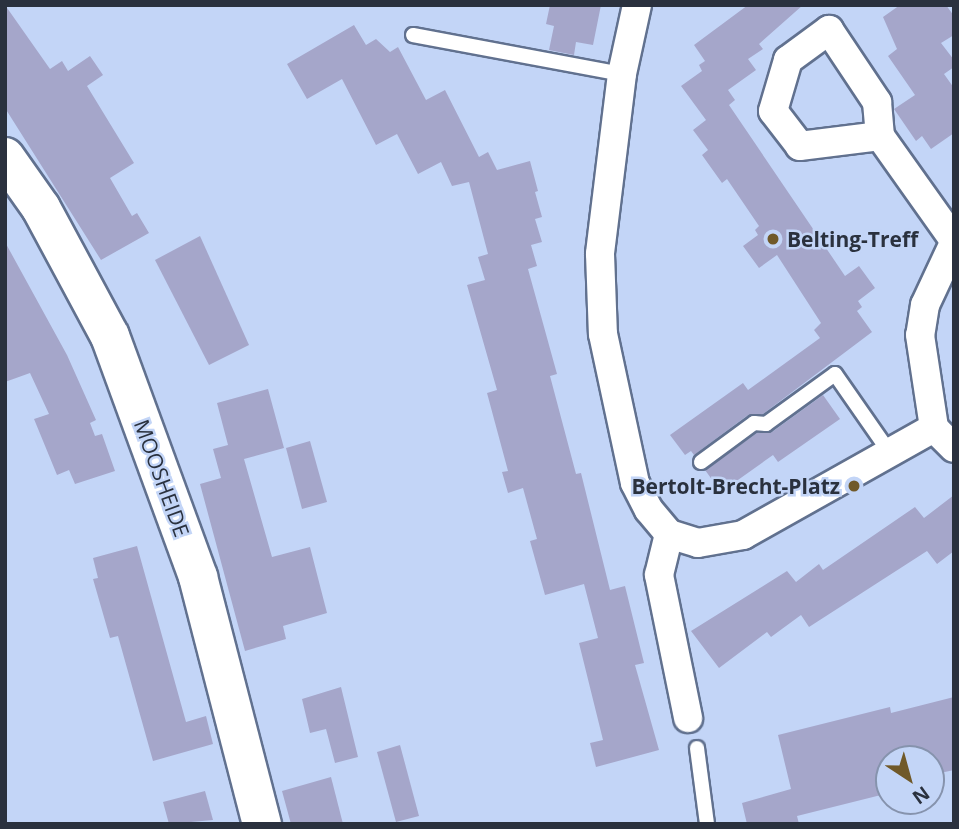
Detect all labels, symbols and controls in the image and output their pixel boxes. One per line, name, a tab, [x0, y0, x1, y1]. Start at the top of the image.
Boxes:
place label: Belting-Treff	[787, 226, 918, 252]
marker: Belting-Treff	[765, 231, 781, 247]
street label: MOOSHEIDE	[129, 416, 195, 540]
place label: Bertolt-Brecht-Platz	[631, 473, 840, 499]
marker: Bertolt-Brecht-Platz	[846, 478, 862, 494]
north arrow	[875, 745, 945, 815]
text: N	[907, 780, 935, 810]

